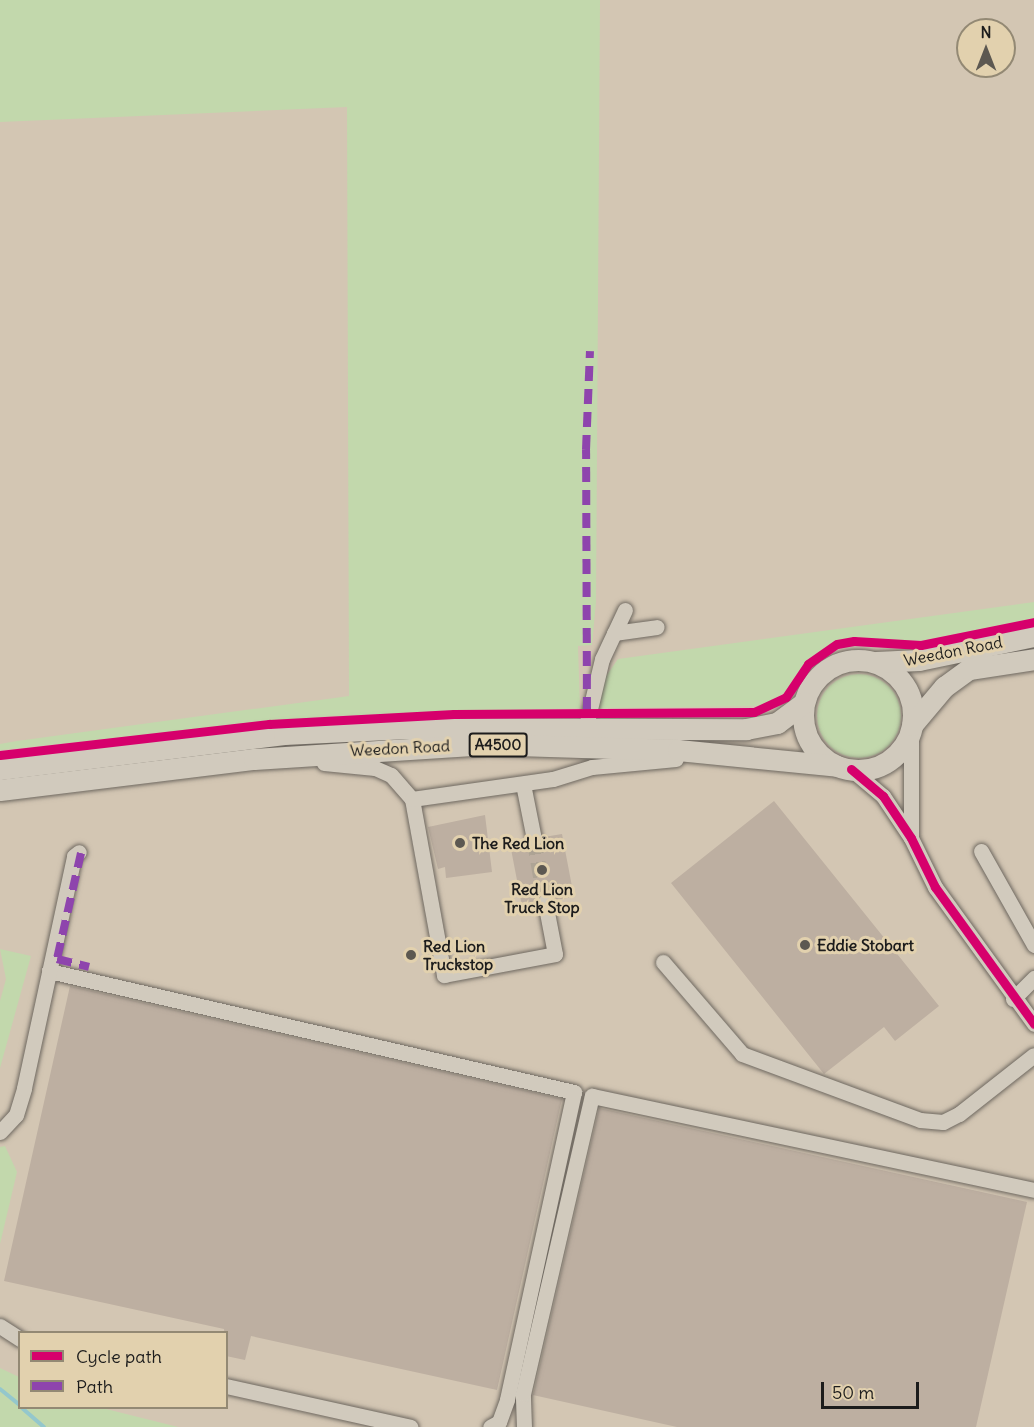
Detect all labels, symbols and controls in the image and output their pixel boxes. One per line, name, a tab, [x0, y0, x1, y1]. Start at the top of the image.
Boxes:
north arrow	[956, 18, 1016, 78]
text: N	[980, 22, 992, 42]
street label: Weedon Road	[902, 632, 1004, 670]
road number: A4500	[468, 733, 528, 757]
street label: Weedon Road	[349, 736, 451, 760]
place label: The Red Lion	[472, 833, 564, 853]
marker: The Red Lion	[453, 836, 467, 850]
marker: Red Lion Truck Stop	[535, 863, 549, 877]
place label: Red Lion Truck Stop	[504, 879, 580, 917]
place label: Eddie Stobart	[817, 935, 914, 955]
place label: Red Lion Truckstop	[423, 936, 493, 974]
marker: Eddie Stobart	[798, 938, 812, 952]
marker: Red Lion Truckstop	[404, 948, 418, 962]
legend	[18, 1331, 228, 1409]
text: Cycle path	[76, 1345, 162, 1368]
scale bar	[824, 1370, 922, 1408]
text: Path	[76, 1375, 113, 1398]
text: 50 m	[832, 1381, 874, 1404]

